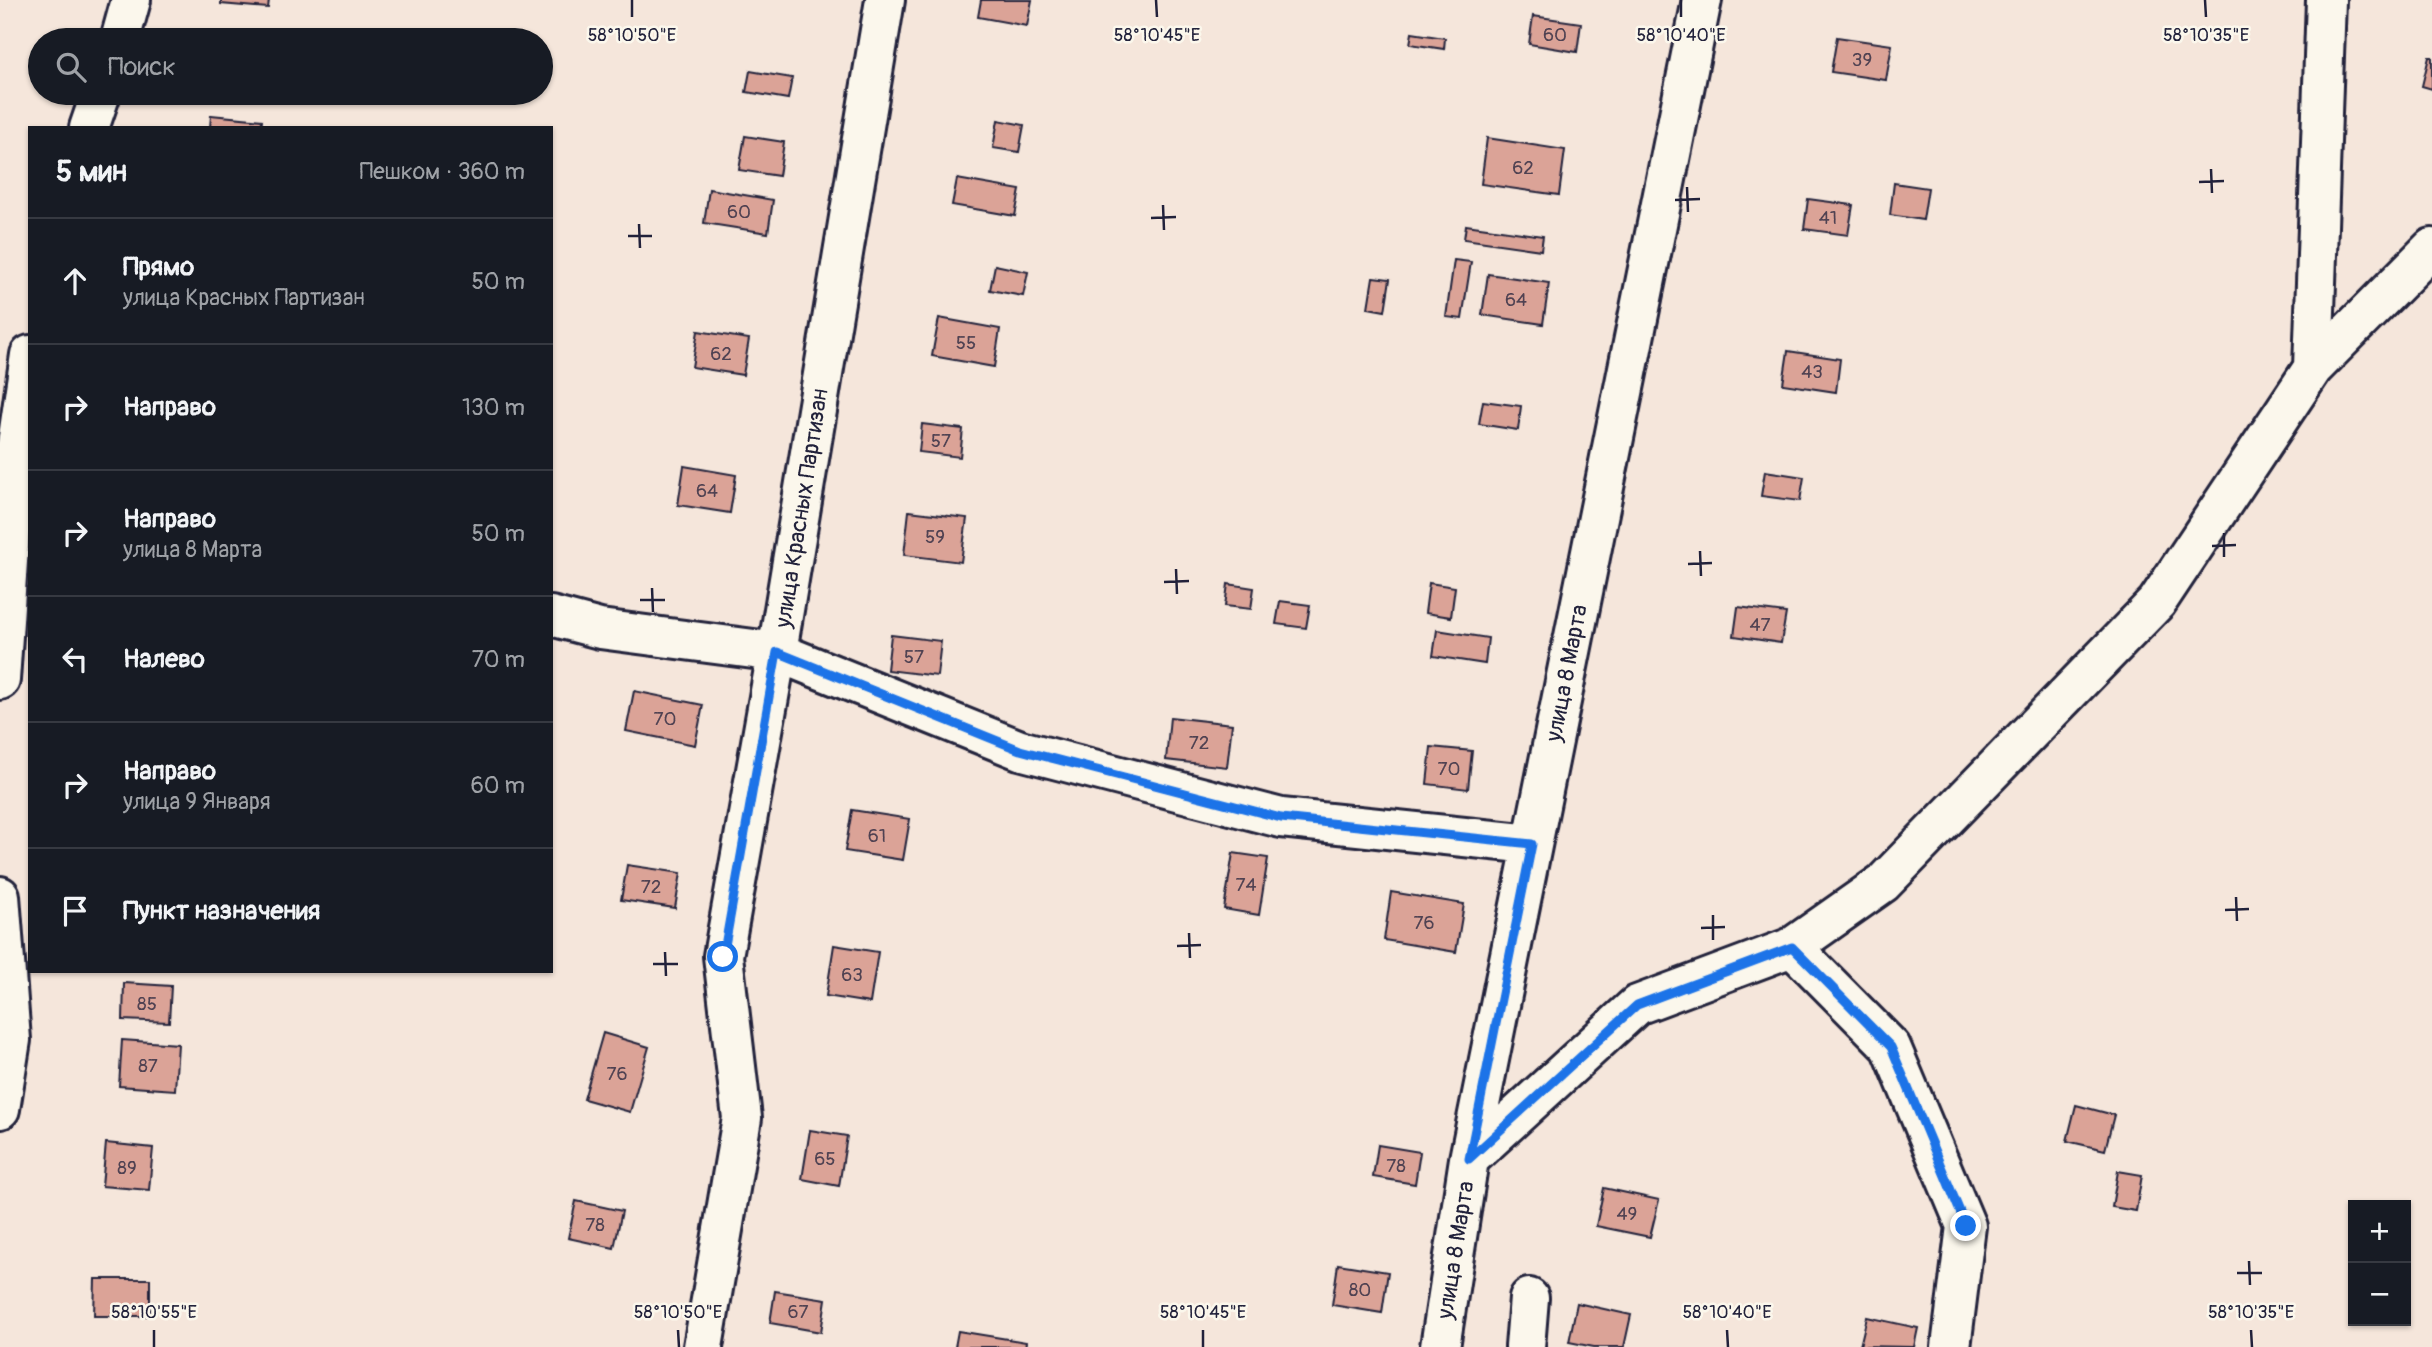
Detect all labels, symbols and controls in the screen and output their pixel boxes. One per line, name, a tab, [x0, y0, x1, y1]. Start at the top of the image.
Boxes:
house number: 60	[1543, 23, 1567, 47]
text: 58°10'50"E	[588, 24, 676, 47]
text: 58°10'45"E	[1114, 24, 1200, 47]
text: 58°10'40"E	[1636, 24, 1726, 47]
text: 58°10'35"E	[2163, 24, 2249, 47]
search box	[28, 28, 553, 105]
icon: search	[52, 48, 90, 86]
house number: 39	[1852, 48, 1872, 72]
text: Поиск	[108, 51, 176, 83]
text: 5 мин	[56, 153, 127, 190]
house number: 62	[1512, 156, 1534, 180]
text: Пешком · 360 m	[359, 157, 525, 186]
house number: 60	[727, 200, 751, 224]
house number: 41	[1819, 206, 1837, 230]
text: Прямо	[123, 251, 194, 283]
icon: ahead	[56, 262, 94, 300]
text: 50 m	[471, 267, 525, 296]
text: улица Красных Партизан	[123, 283, 365, 312]
house number: 64	[1505, 288, 1527, 312]
house number: 55	[956, 331, 976, 355]
house number: 62	[710, 342, 732, 366]
house number: 43	[1801, 360, 1823, 384]
street label: улица Красных Партизан	[768, 386, 835, 631]
icon: right	[56, 388, 94, 426]
text: Направо	[123, 391, 216, 423]
text: 130 m	[462, 393, 525, 422]
house number: 57	[931, 429, 951, 453]
house number: 64	[696, 479, 718, 503]
text: Направо	[123, 503, 216, 535]
icon: right	[56, 514, 94, 552]
text: 50 m	[471, 519, 525, 548]
house number: 59	[925, 525, 945, 549]
text: улица 8 Марта	[123, 535, 262, 564]
street label: улица 8 Марта	[1539, 602, 1594, 745]
house number: 47	[1749, 613, 1771, 637]
icon: left	[56, 640, 94, 678]
text: Налево	[123, 643, 205, 675]
text: 70 m	[472, 645, 525, 674]
house number: 57	[904, 645, 924, 669]
house number: 70	[653, 707, 677, 731]
house number: 72	[1189, 731, 1209, 755]
text: Направо	[123, 755, 216, 787]
house number: 70	[1437, 757, 1461, 781]
icon: right	[56, 766, 94, 804]
text: 60 m	[470, 771, 525, 800]
text: улица 9 Января	[123, 787, 271, 816]
house number: 61	[868, 824, 886, 848]
house number: 74	[1235, 873, 1257, 897]
house number: 72	[641, 875, 661, 899]
icon: arrive	[56, 892, 94, 930]
text: Пункт назначения	[123, 895, 320, 927]
house number: 76	[1413, 911, 1435, 935]
route start	[707, 941, 738, 972]
house number: 63	[841, 963, 863, 987]
house number: 85	[137, 992, 157, 1016]
house number: 87	[138, 1054, 158, 1078]
house number: 76	[606, 1062, 628, 1086]
house number: 65	[814, 1147, 836, 1171]
house number: 78	[1386, 1154, 1406, 1178]
house number: 89	[117, 1156, 137, 1180]
street label: улица 8 Марта	[1430, 1179, 1481, 1322]
map controls	[2348, 1200, 2411, 1326]
button: +	[2348, 1200, 2411, 1263]
house number: 49	[1617, 1202, 1637, 1226]
route end	[1950, 1210, 1981, 1241]
house number: 78	[585, 1213, 605, 1237]
button: −	[2348, 1263, 2411, 1326]
house number: 80	[1349, 1278, 1371, 1302]
house number: 67	[788, 1300, 808, 1324]
text: 58°10'55"E	[111, 1301, 197, 1324]
text: 58°10'50"E	[634, 1301, 722, 1324]
text: 58°10'45"E	[1160, 1301, 1246, 1324]
text: 58°10'40"E	[1682, 1301, 1772, 1324]
text: 58°10'35"E	[2208, 1301, 2294, 1324]

